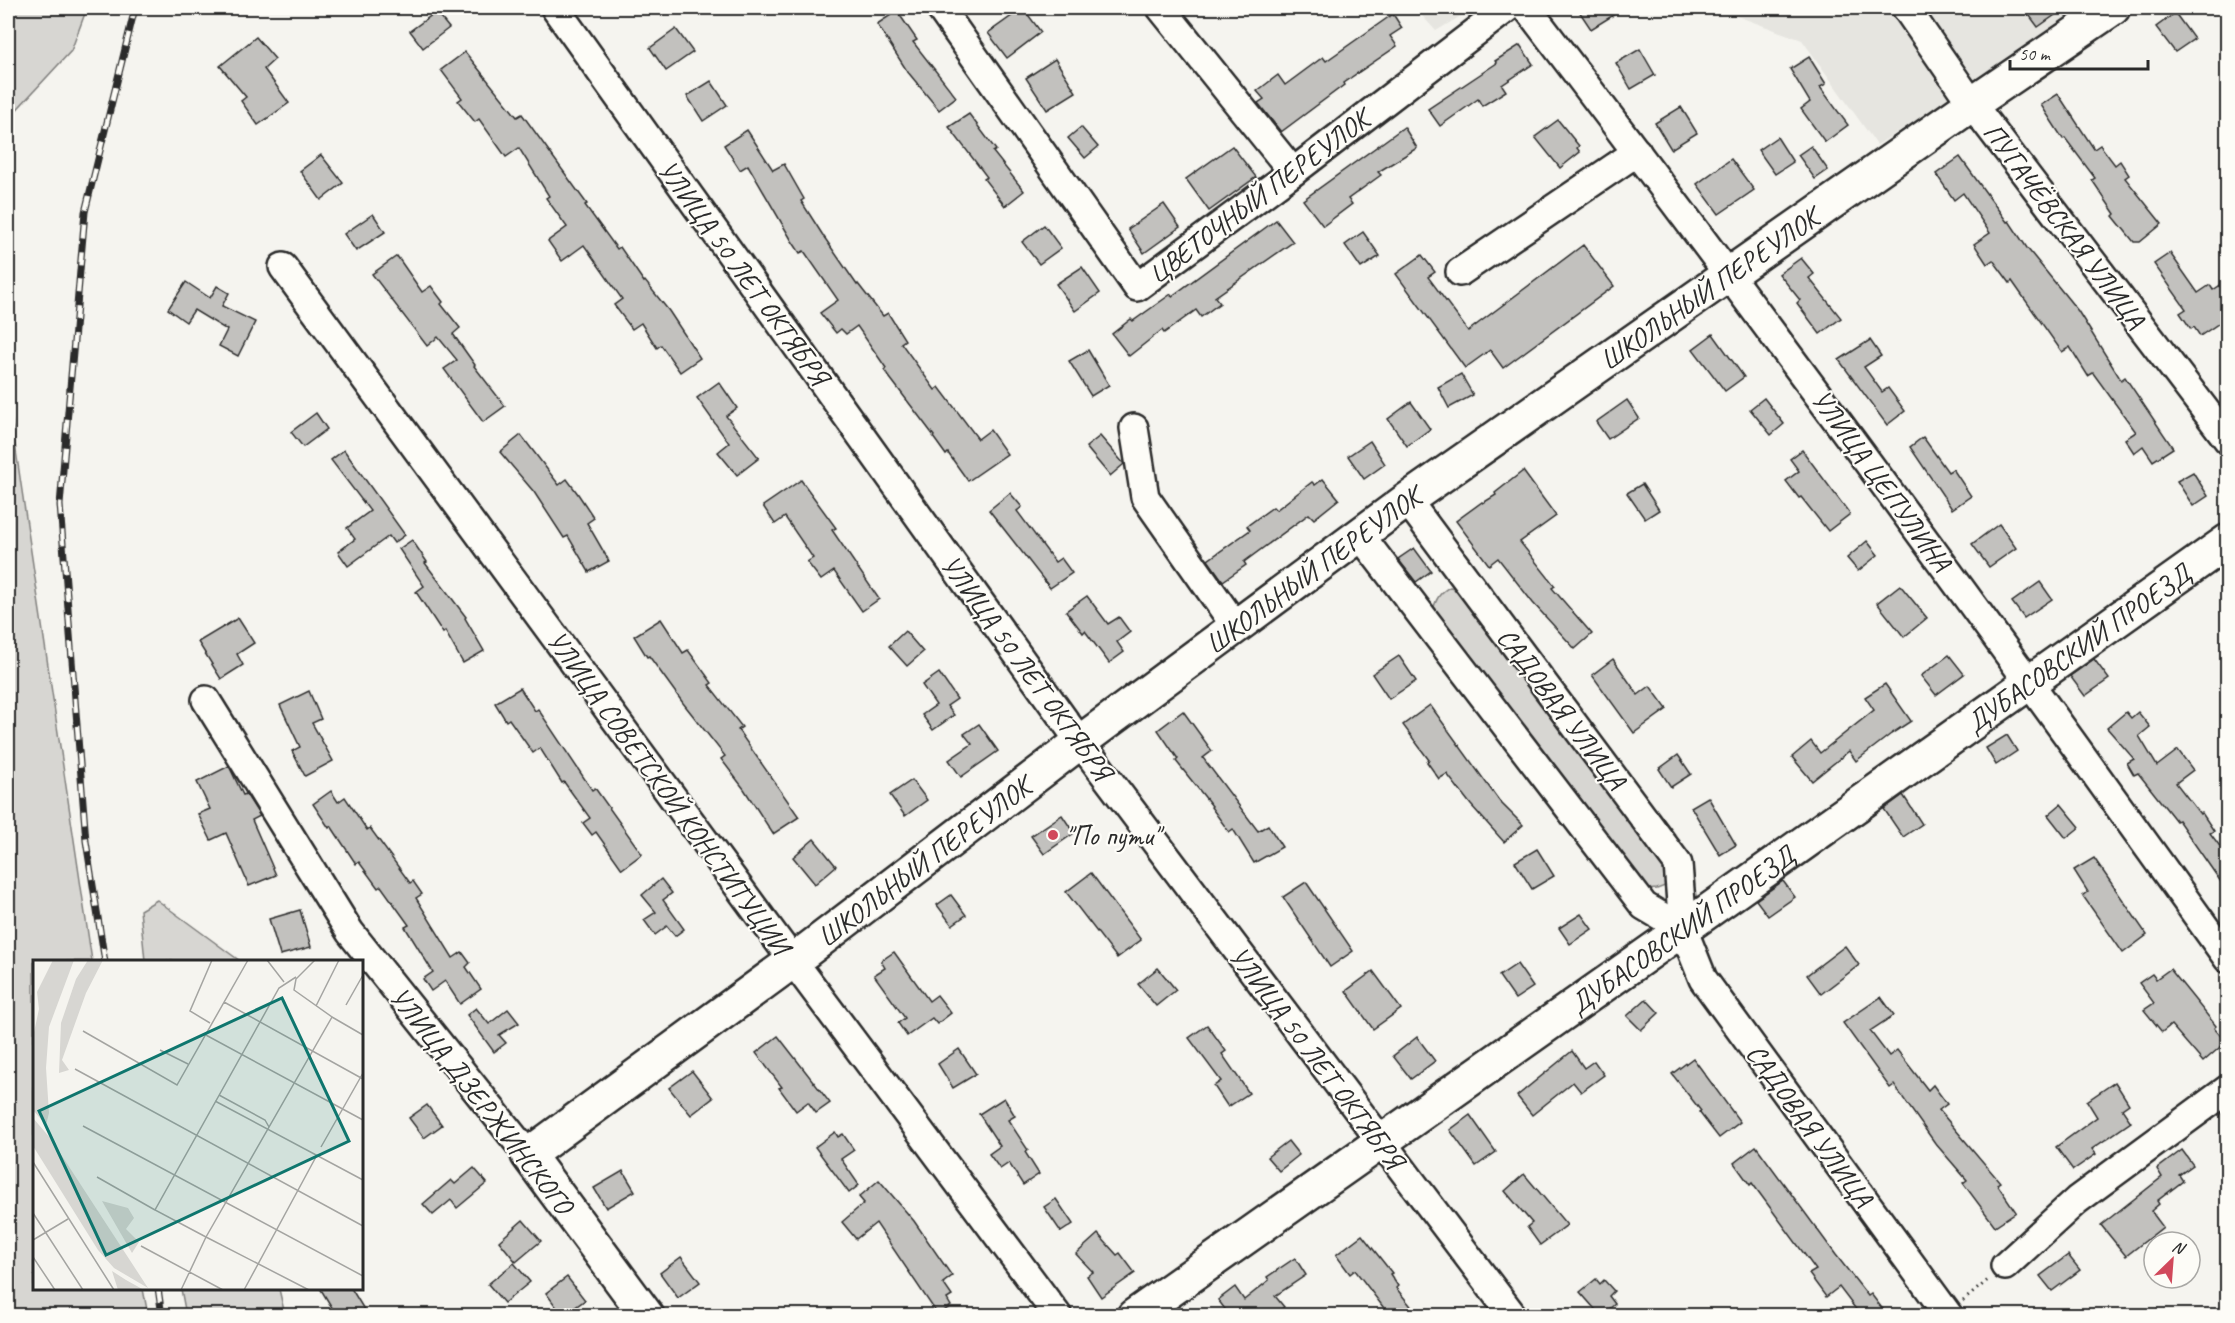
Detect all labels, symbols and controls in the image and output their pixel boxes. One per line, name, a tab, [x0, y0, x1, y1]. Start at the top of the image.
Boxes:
scale bar	[2010, 33, 2148, 71]
text: 50 m	[2019, 43, 2052, 65]
street label: ЦВЕТОЧНЫЙ ПЕРЕУЛОК	[1141, 98, 1381, 291]
street label: ПУГАЧЁВСКАЯ УЛИЦА	[1976, 116, 2154, 336]
street label: УЛИЦА 50 ЛЕТ ОКТЯБРЯ	[650, 153, 840, 395]
street label: ШКОЛЬНЫЙ ПЕРЕУЛОК	[1593, 197, 1830, 378]
street label: УЛИЦА ЦЕПУЛИНА	[1804, 383, 1960, 580]
street label: ШКОЛЬНЫЙ ПЕРЕУЛОК	[1198, 476, 1432, 662]
street label: УЛИЦА 50 ЛЕТ ОКТЯБРЯ	[933, 548, 1123, 790]
street label: ДУБАСОВСКИЙ ПРОЕЗД	[1959, 555, 2199, 740]
street label: САДОВАЯ УЛИЦА	[1490, 621, 1635, 797]
street label: УЛИЦА СОВЕТСКОЙ КОНСТИТУЦИИ	[539, 624, 801, 965]
street label: ШКОЛЬНЫЙ ПЕРЕУЛОК	[810, 765, 1043, 954]
place label: "По пути"	[1065, 818, 1165, 853]
marker: "По пути"	[1046, 828, 1060, 842]
street label: ДУБАСОВСКИЙ ПРОЕЗД	[1562, 837, 1803, 1022]
street label: УЛИЦА 50 ЛЕТ ОКТЯБРЯ	[1222, 939, 1414, 1179]
inset map	[33, 960, 363, 1290]
street label: УЛИЦА ДЗЕРЖИНСКОГО	[382, 980, 583, 1223]
street label: САДОВАЯ УЛИЦА	[1739, 1037, 1882, 1215]
north arrow	[2142, 1230, 2202, 1290]
text: N	[2169, 1236, 2189, 1260]

